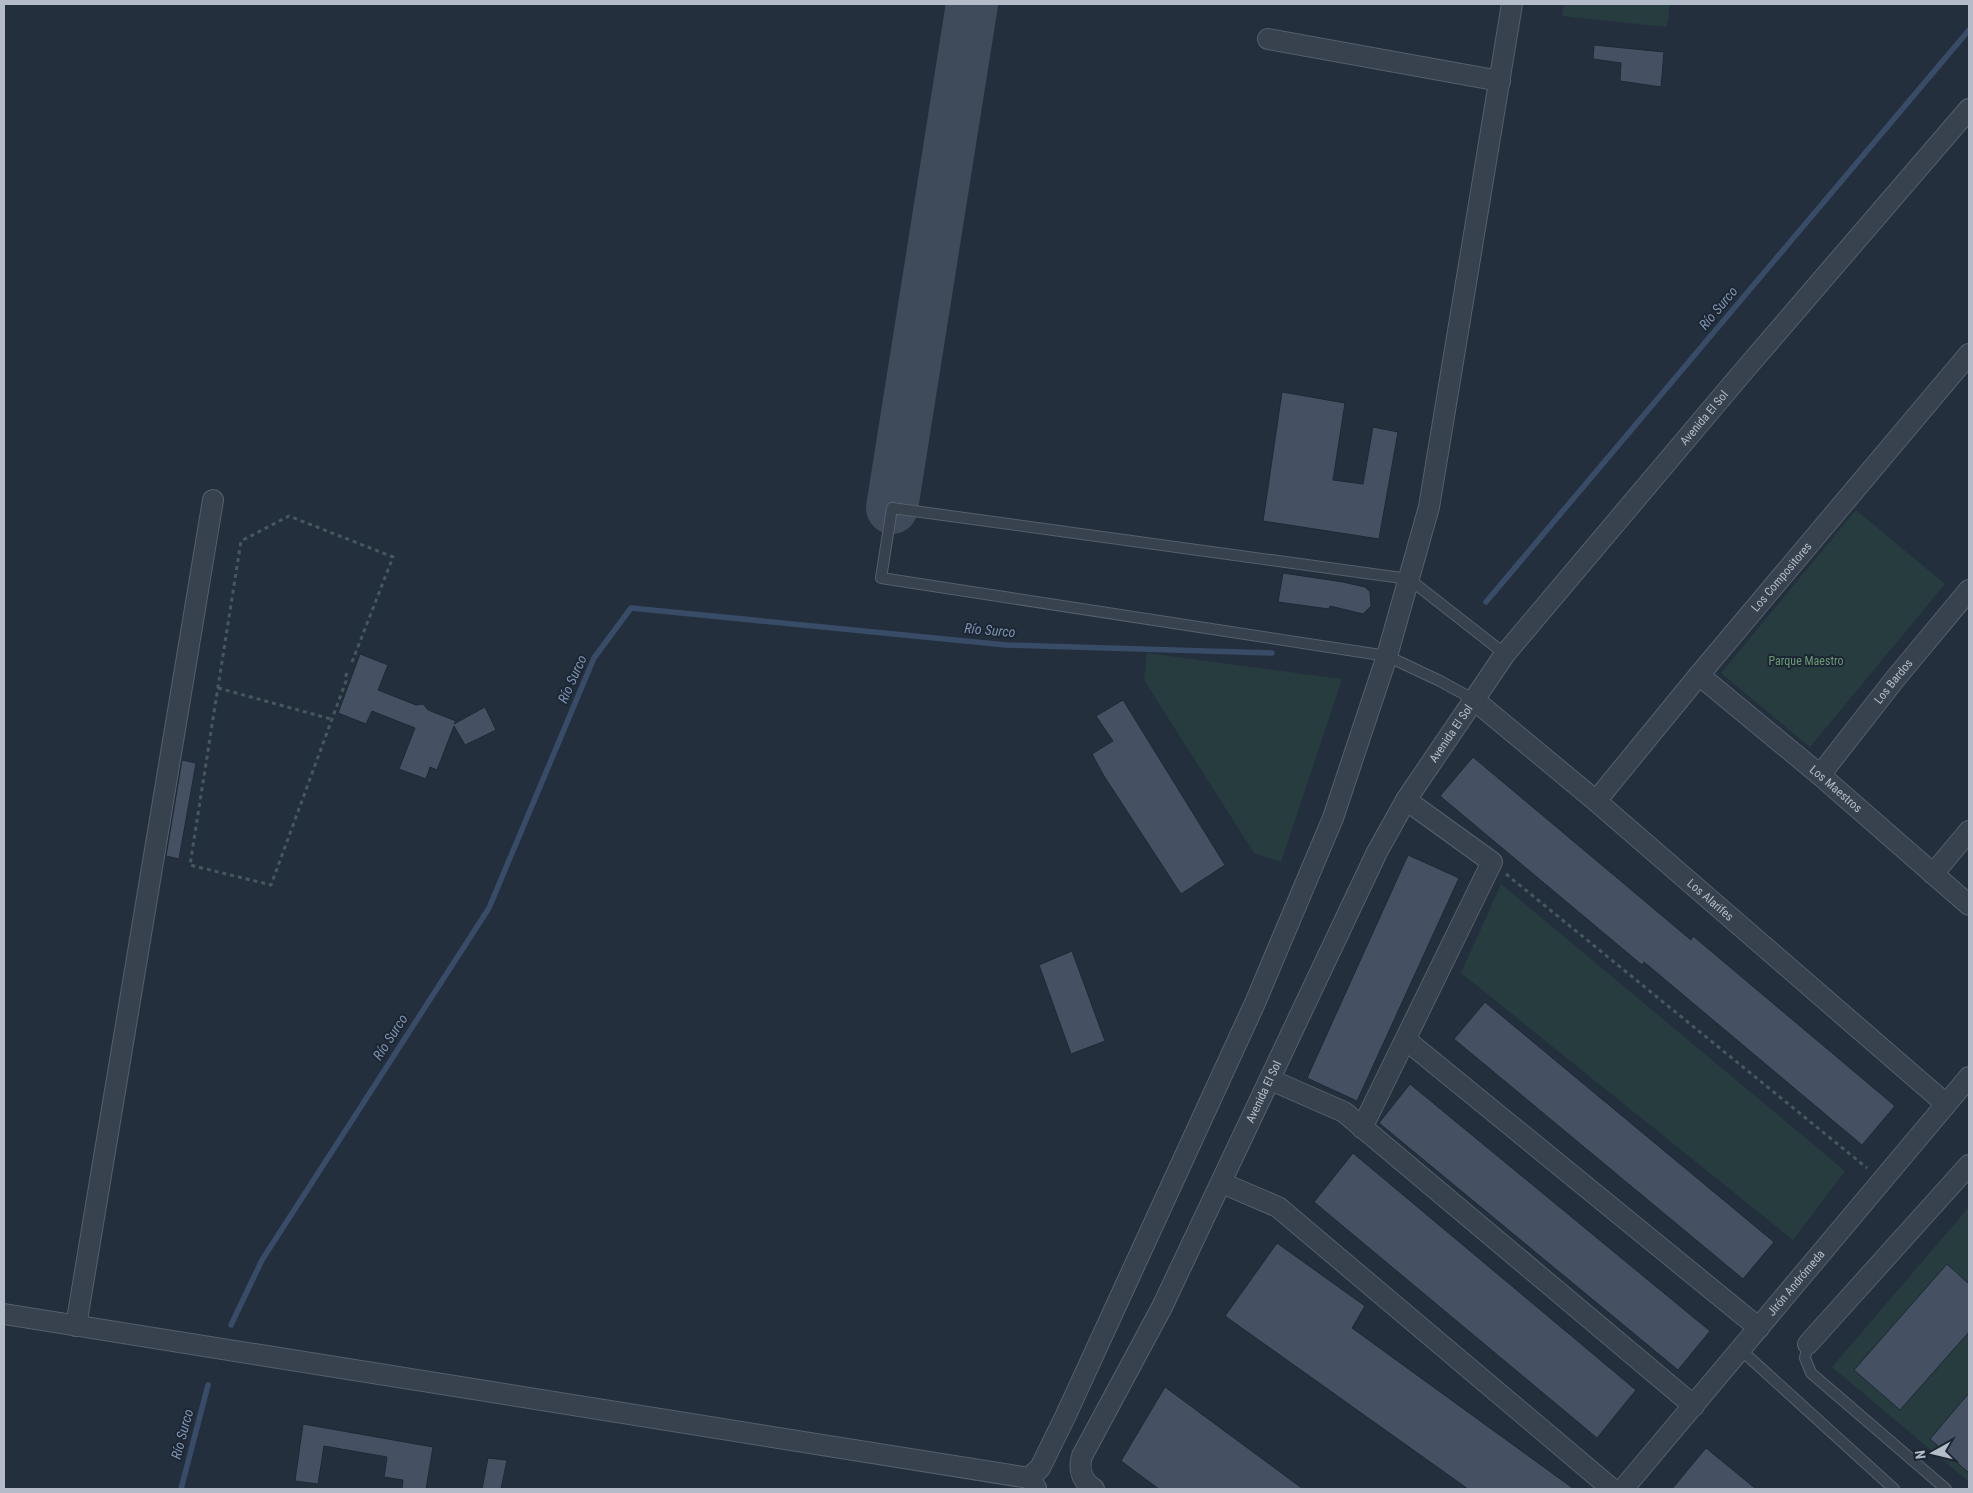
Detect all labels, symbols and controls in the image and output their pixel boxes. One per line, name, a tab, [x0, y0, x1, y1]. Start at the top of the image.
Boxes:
water label: Río Surco	[1695, 283, 1741, 333]
street label: Avenida El Sol	[1677, 388, 1731, 448]
street label: Los Compositores	[1748, 539, 1815, 614]
water label: Río Surco	[964, 620, 1016, 640]
water label: Río Surco	[554, 652, 590, 706]
park label: Parque Maestro	[1768, 654, 1844, 668]
street label: Los Bardos	[1871, 656, 1916, 707]
street label: Avenida El Sol	[1426, 702, 1476, 765]
street label: Los Maestros	[1807, 762, 1865, 815]
street label: Los Alarifes	[1684, 876, 1736, 924]
water label: Río Surco	[369, 1011, 411, 1063]
street label: Avenida El Sol	[1243, 1059, 1284, 1125]
street label: Jirón Andrómeda	[1764, 1247, 1828, 1319]
water label: Río Surco	[168, 1407, 196, 1461]
north arrow	[1908, 1428, 1958, 1478]
text: N	[1912, 1449, 1929, 1460]

